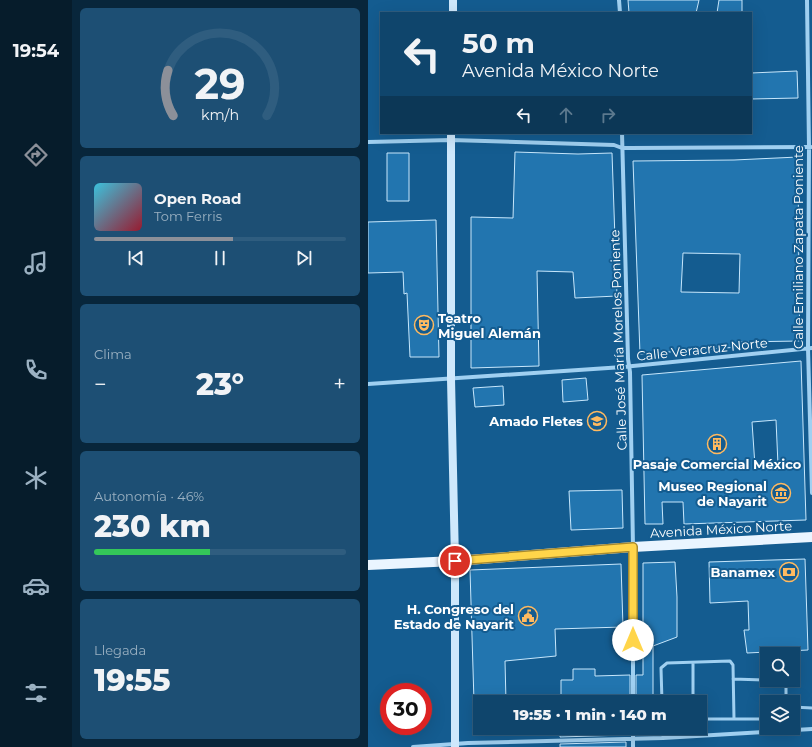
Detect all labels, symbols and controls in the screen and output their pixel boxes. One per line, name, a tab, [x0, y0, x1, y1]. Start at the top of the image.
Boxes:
text: 50 m	[462, 26, 535, 60]
icon: left	[396, 28, 448, 80]
text: 19:54	[13, 40, 59, 62]
text: 29	[194, 59, 246, 109]
text: Avenida México Norte	[462, 60, 659, 82]
icon: left	[513, 104, 535, 126]
icon: ahead	[555, 104, 577, 126]
icon: right	[597, 104, 619, 126]
text: km/h	[201, 105, 239, 123]
icon: directions	[22, 141, 50, 169]
street label: Calle Emiliano Zapata Poniente	[790, 145, 806, 349]
text: Open Road	[154, 189, 242, 208]
text: Tom Ferris	[154, 208, 222, 224]
street label: Calle José María Morelos Poniente	[606, 229, 630, 451]
icon: previous	[125, 247, 147, 269]
icon: pause	[209, 247, 231, 269]
icon: next	[293, 247, 315, 269]
icon: music	[22, 249, 50, 277]
place label: Teatro Miguel Alemán	[438, 310, 541, 341]
theatre icon: Teatro Miguel Alemán	[413, 314, 435, 336]
street label: Calle Veracruz Norte	[636, 334, 769, 364]
text: Clima	[94, 346, 132, 362]
icon: phone	[22, 356, 50, 384]
text: 23°	[196, 366, 244, 403]
text: −	[94, 371, 107, 398]
text: +	[333, 371, 346, 398]
school or university icon: Amado Fletes	[586, 410, 608, 432]
place label: Amado Fletes	[488, 413, 583, 429]
building icon: Pasaje Comercial México	[706, 433, 728, 455]
place label: Pasaje Comercial México	[633, 456, 802, 472]
icon: climate	[22, 464, 50, 492]
place label: Museo Regional de Nayarit	[658, 478, 767, 509]
museum icon: Museo Regional de Nayarit	[770, 482, 792, 504]
text: Autonomía · 46%	[94, 488, 204, 504]
text: 230 km	[94, 508, 211, 545]
street label: Avenida México Norte	[650, 517, 793, 541]
pin	[438, 544, 472, 578]
icon: arrive	[444, 550, 466, 572]
bank icon: Banamex	[778, 561, 800, 583]
place label: Banamex	[711, 564, 775, 580]
icon: car	[22, 572, 50, 600]
place label: H. Congreso del Estado de Nayarit	[394, 601, 514, 632]
public building icon: H. Congreso del Estado de Nayarit	[517, 605, 539, 627]
position arrow	[612, 619, 654, 661]
text: Llegada	[94, 642, 146, 658]
map controls	[760, 647, 800, 735]
button: search	[760, 647, 800, 687]
text: 19:55	[94, 662, 170, 699]
icon: filters	[22, 679, 50, 707]
speed limit sign: 30	[380, 683, 432, 735]
button: layers	[760, 695, 800, 735]
text: 19:55 · 1 min · 140 m	[513, 705, 667, 724]

